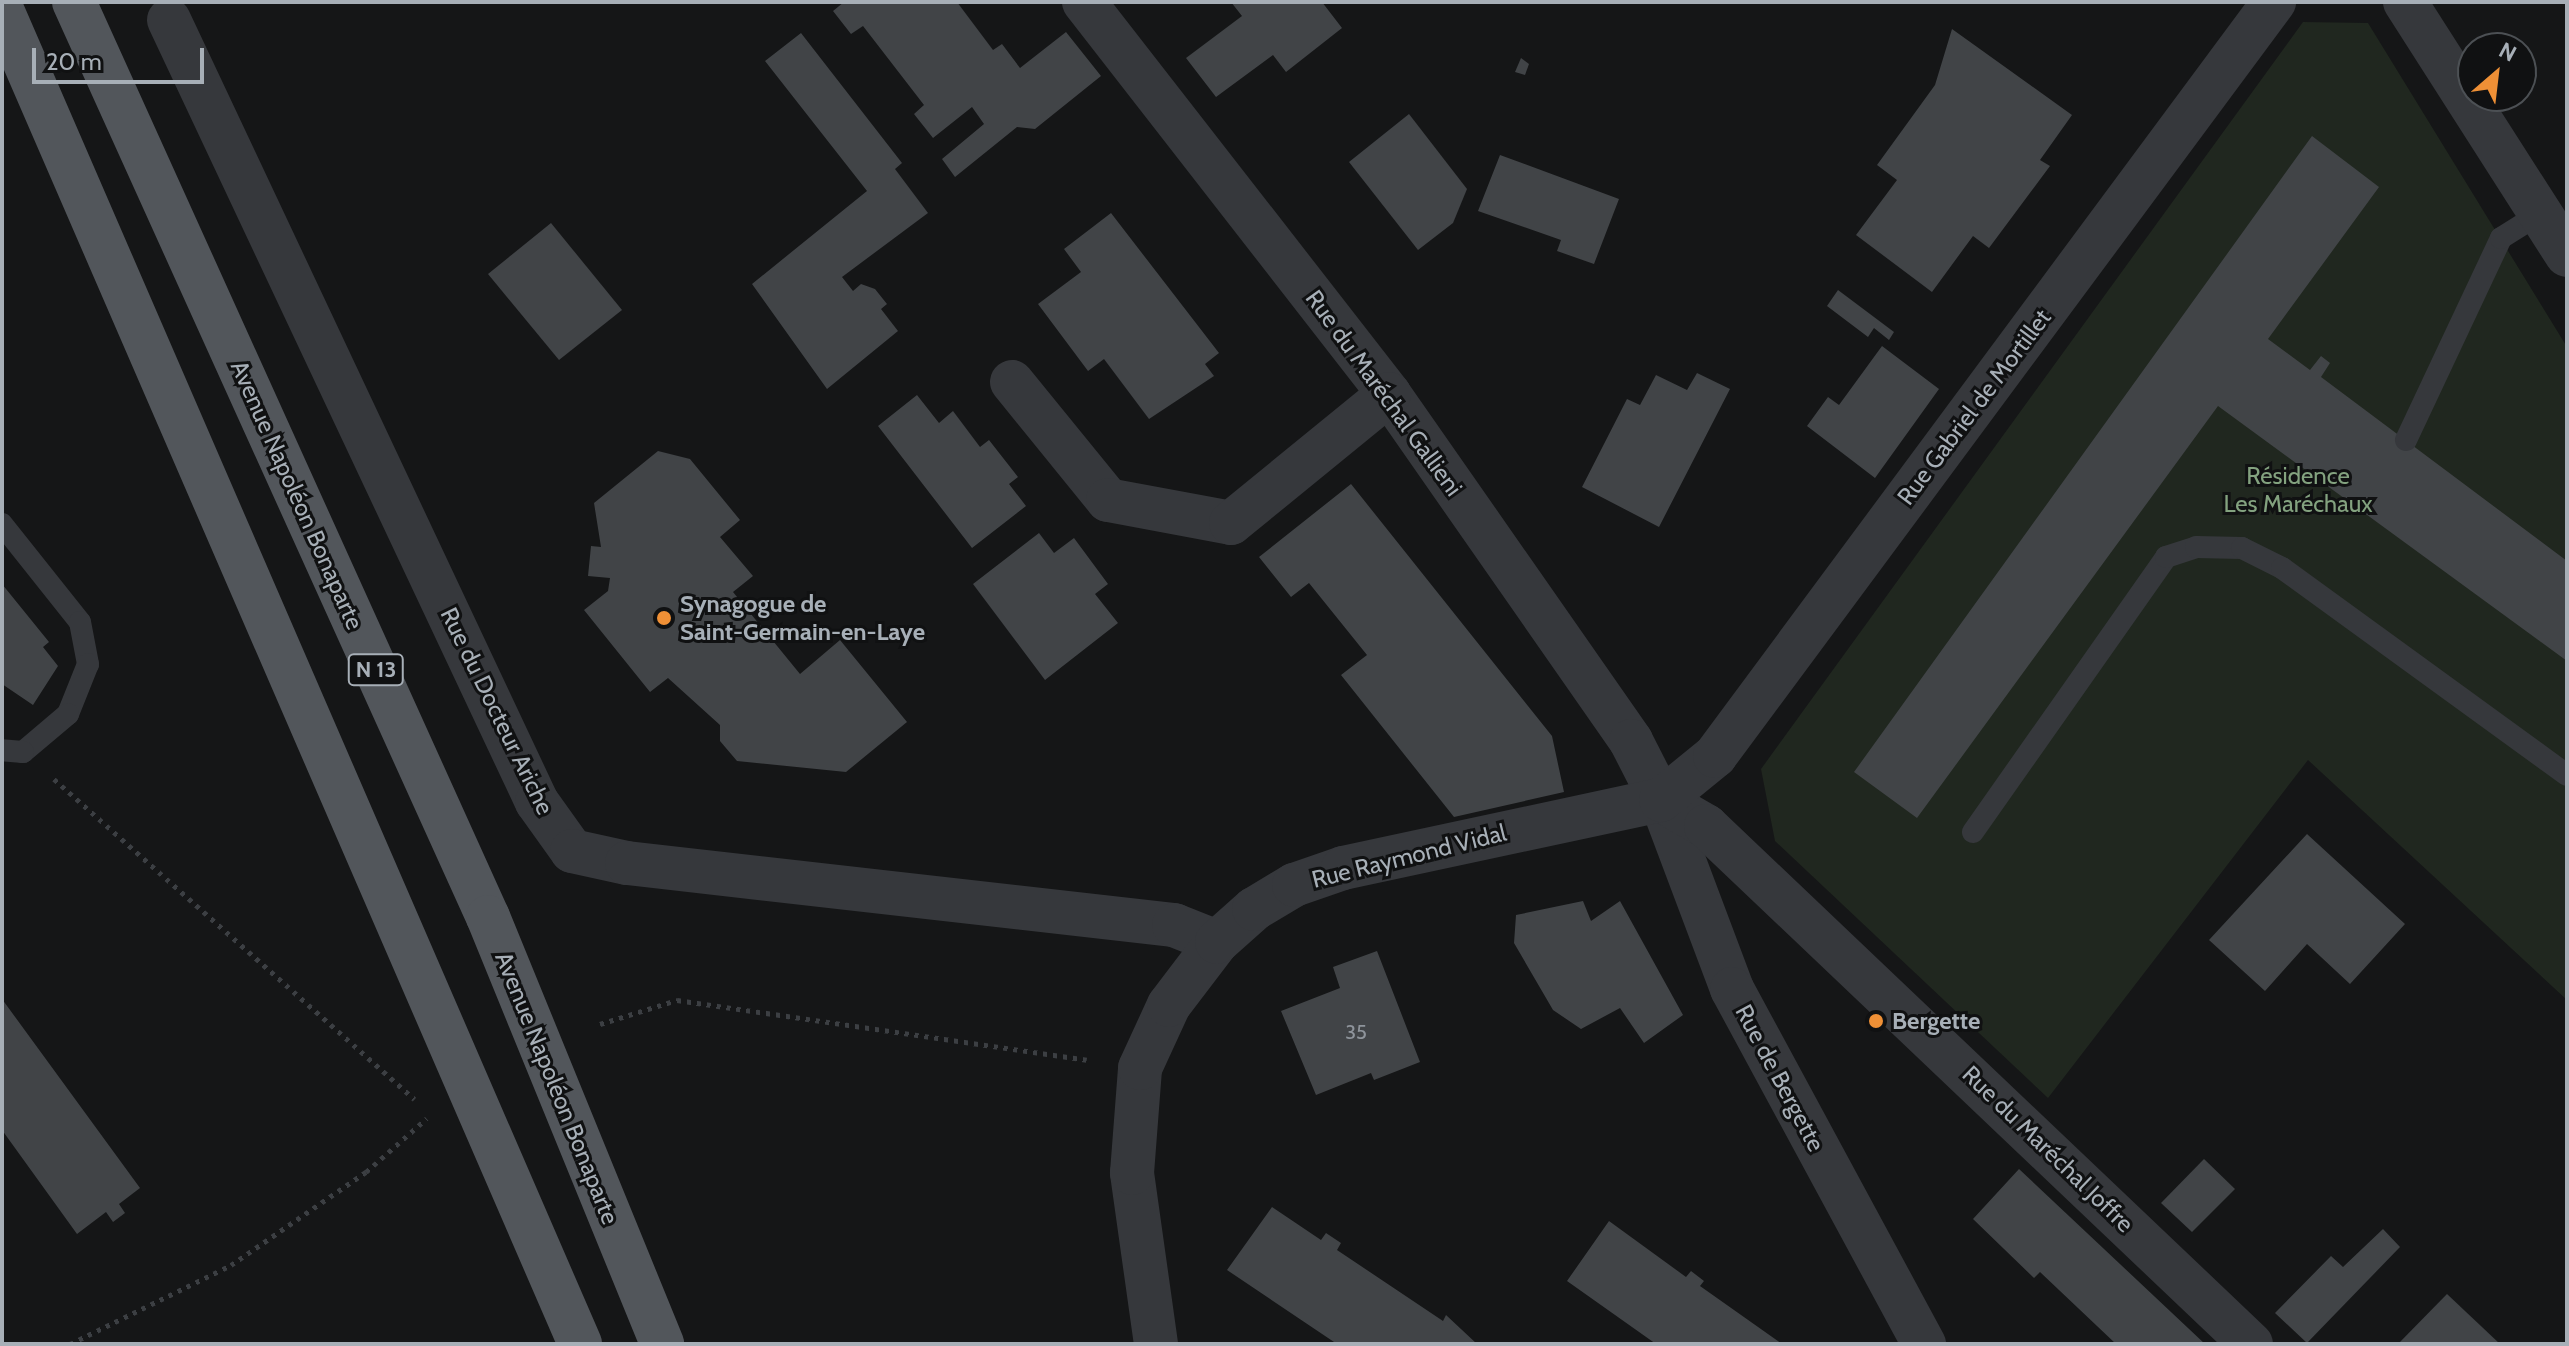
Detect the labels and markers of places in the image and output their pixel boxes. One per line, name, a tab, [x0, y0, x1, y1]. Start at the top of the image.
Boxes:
place label: Synagogue de Saint-Germain-en-Laye	[680, 590, 925, 646]
marker: Synagogue de Saint-Germain-en-Laye	[655, 609, 673, 627]
place label: Bergette	[1892, 1007, 1980, 1035]
marker: Bergette	[1867, 1012, 1885, 1030]

